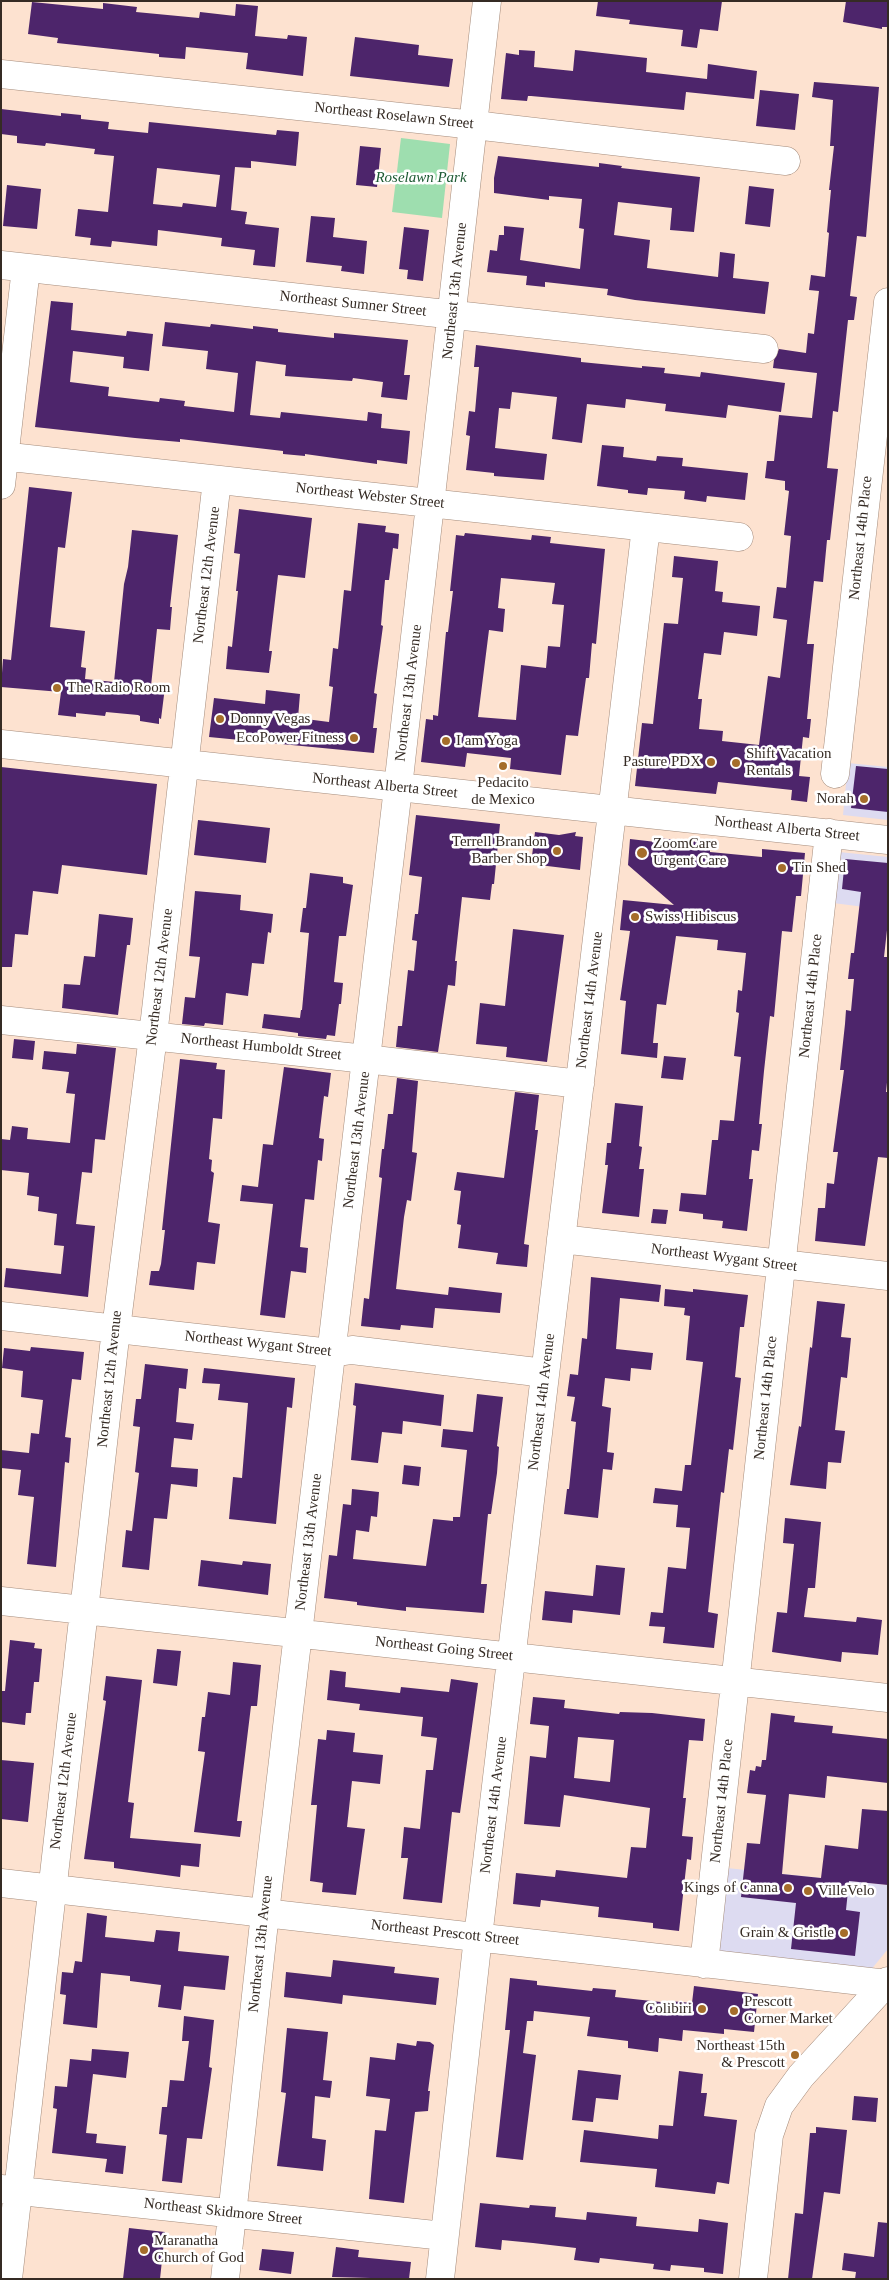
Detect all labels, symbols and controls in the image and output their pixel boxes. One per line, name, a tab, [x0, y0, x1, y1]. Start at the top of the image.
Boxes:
street label: Northeast Roselawn Street	[314, 99, 474, 133]
park label: Roselawn Park	[375, 169, 467, 187]
street label: Northeast 13th Avenue	[439, 221, 471, 361]
street label: Northeast Sumner Street	[279, 287, 427, 321]
street label: Northeast 14th Place	[846, 475, 876, 601]
street label: Northeast Webster Street	[295, 479, 445, 513]
street label: Northeast 12th Avenue	[190, 505, 224, 645]
street label: Northeast 13th Avenue	[392, 623, 426, 763]
place label: The Radio Room	[67, 679, 170, 697]
marker: The Radio Room	[51, 682, 63, 694]
place label: Donny Vegas	[230, 710, 310, 728]
marker: Donny Vegas	[214, 713, 226, 725]
place label: EcoPower Fitness	[236, 729, 344, 747]
marker: EcoPower Fitness	[348, 732, 360, 744]
place label: I am Yoga	[456, 732, 518, 750]
marker: I am Yoga	[440, 735, 452, 747]
place label: Shift Vacation Rentals	[746, 745, 831, 780]
place label: Pasture PDX	[623, 753, 701, 771]
marker: Pasture PDX	[705, 756, 717, 768]
marker: Shift Vacation Rentals	[730, 757, 742, 769]
marker: Pedacito de Mexico	[497, 760, 509, 772]
street label: Northeast Alberta Street	[312, 769, 458, 803]
place label: Pedacito de Mexico	[471, 774, 535, 809]
place label: Norah	[817, 790, 854, 808]
marker: Norah	[858, 793, 870, 805]
street label: Northeast Alberta Street	[714, 812, 860, 846]
place label: Terrell Brandon Barber Shop	[452, 833, 547, 868]
place label: ZoomCare Urgent Care	[653, 835, 726, 870]
marker: Terrell Brandon Barber Shop	[551, 845, 563, 857]
marker: ZoomCare Urgent Care	[635, 846, 649, 860]
place label: Tin Shed	[792, 859, 846, 877]
marker: Tin Shed	[776, 862, 788, 874]
street label: Northeast 12th Avenue	[143, 907, 177, 1047]
place label: Swiss Hibiscus	[645, 908, 736, 926]
marker: Swiss Hibiscus	[629, 911, 641, 923]
street label: Northeast 14th Avenue	[573, 930, 607, 1070]
street label: Northeast 14th Place	[796, 933, 826, 1059]
street label: Northeast Humboldt Street	[180, 1030, 342, 1064]
street label: Northeast 13th Avenue	[340, 1070, 374, 1210]
street label: Northeast Wygant Street	[650, 1240, 798, 1276]
street label: Northeast 12th Avenue	[94, 1309, 126, 1449]
street label: Northeast Wygant Street	[184, 1327, 332, 1361]
street label: Northeast 14th Avenue	[525, 1332, 559, 1472]
street label: Northeast 14th Place	[751, 1335, 781, 1461]
street label: Northeast 13th Avenue	[292, 1472, 326, 1612]
street label: Northeast Going Street	[374, 1633, 514, 1665]
street label: Northeast 12th Avenue	[47, 1711, 81, 1851]
street label: Northeast 14th Avenue	[477, 1735, 511, 1875]
street label: Northeast 14th Place	[707, 1738, 737, 1864]
street label: Northeast 13th Avenue	[245, 1874, 277, 2014]
place label: Kings of Canna	[684, 1879, 778, 1897]
marker: Kings of Canna	[782, 1882, 794, 1894]
place label: VilleVelo	[818, 1882, 875, 1900]
marker: VilleVelo	[802, 1885, 814, 1897]
street label: Northeast Prescott Street	[370, 1916, 520, 1950]
place label: Grain & Gristle	[740, 1924, 834, 1942]
marker: Grain & Gristle	[838, 1927, 850, 1939]
place label: Prescott Corner Market	[744, 1993, 833, 2028]
place label: Colibiri	[645, 2000, 692, 2018]
marker: Colibiri	[696, 2003, 708, 2015]
marker: Prescott Corner Market	[728, 2005, 740, 2017]
place label: Northeast 15th & Prescott	[696, 2037, 785, 2072]
marker: Northeast 15th & Prescott	[789, 2049, 801, 2061]
street label: Northeast Skidmore Street	[143, 2195, 303, 2229]
place label: Maranatha Church of God	[154, 2232, 244, 2267]
marker: Maranatha Church of God	[138, 2244, 150, 2256]

